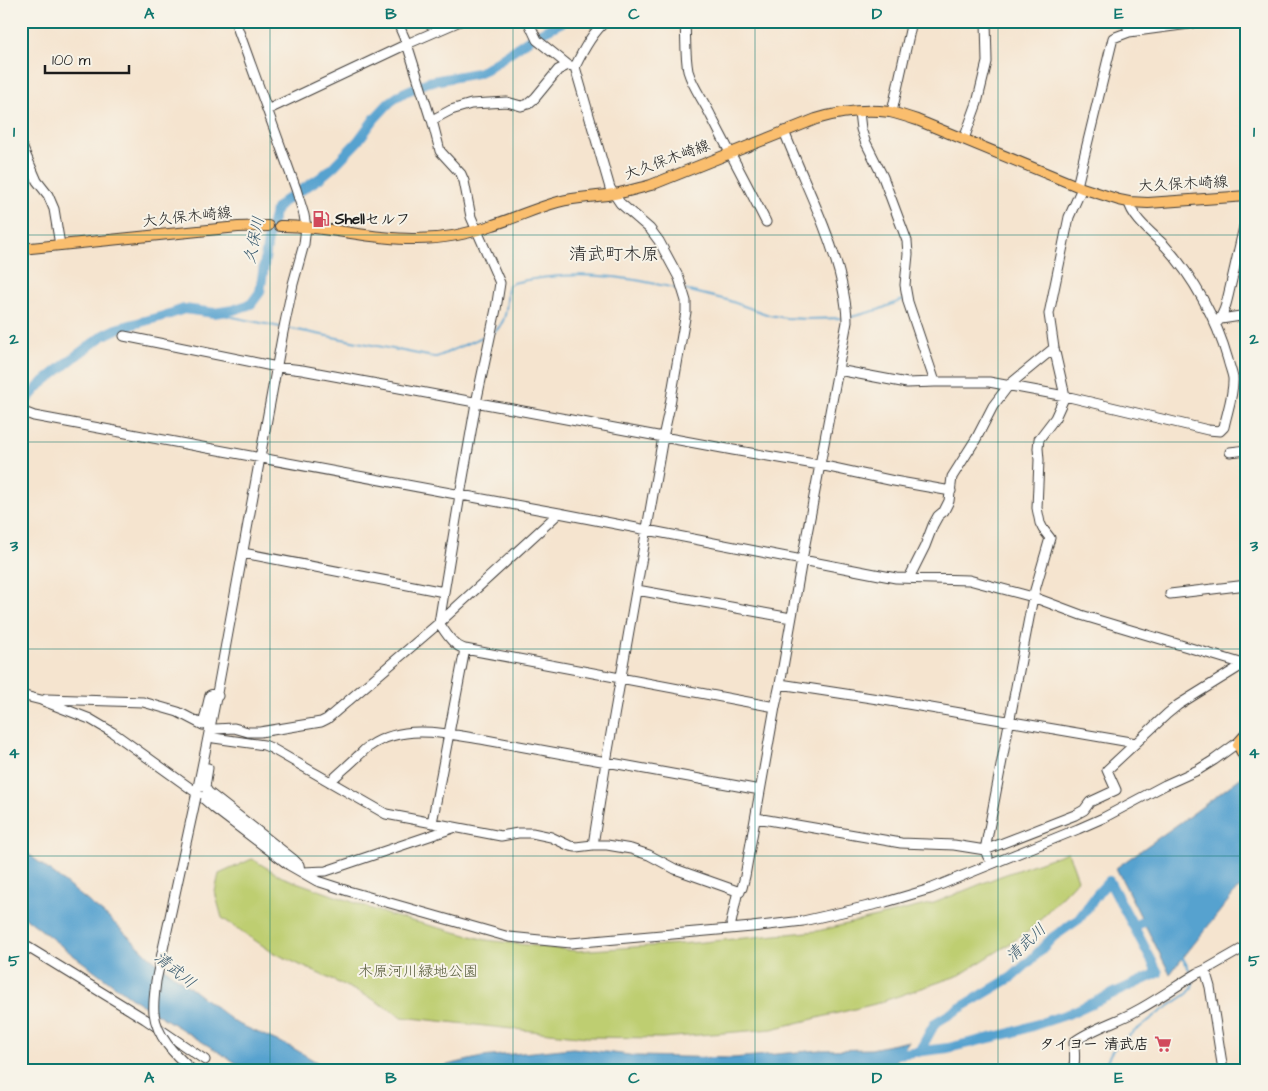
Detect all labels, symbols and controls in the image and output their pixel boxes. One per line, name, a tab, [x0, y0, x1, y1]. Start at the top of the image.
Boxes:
text: A	[144, 3, 155, 25]
text: B	[385, 3, 397, 25]
text: C	[628, 3, 640, 25]
text: D	[872, 3, 883, 25]
text: E	[1114, 3, 1124, 25]
scale bar	[45, 42, 129, 74]
text: 100 m	[52, 50, 91, 71]
text: 1	[13, 121, 16, 143]
text: 1	[1253, 121, 1256, 143]
street label: 大久保木崎線	[621, 135, 713, 185]
street label: 大久保木崎線	[1138, 171, 1228, 197]
street label: 大久保木崎線	[141, 202, 233, 232]
fuel station icon: Shellセルフ	[311, 209, 331, 229]
place label: Shellセルフ	[334, 209, 411, 230]
water label: 久保川	[238, 214, 270, 266]
district label: 清武町木原	[569, 242, 659, 267]
text: 2	[8, 328, 19, 350]
text: 2	[1248, 328, 1259, 350]
text: 3	[9, 535, 19, 557]
text: 3	[1249, 535, 1259, 557]
text: 4	[9, 742, 20, 764]
text: 4	[1249, 742, 1260, 764]
water label: 清武川	[1001, 919, 1051, 967]
water label: 清武川	[149, 946, 201, 994]
text: 5	[8, 950, 20, 972]
text: 5	[1248, 950, 1260, 972]
park label: 木原河川緑地公園	[358, 961, 478, 982]
place label: タイヨー 清武店	[1039, 1034, 1149, 1055]
supermarket icon: タイヨー 清武店	[1153, 1034, 1173, 1054]
text: A	[144, 1067, 155, 1089]
text: B	[385, 1067, 397, 1089]
text: C	[628, 1067, 640, 1089]
text: D	[872, 1067, 883, 1089]
text: E	[1114, 1067, 1124, 1089]

